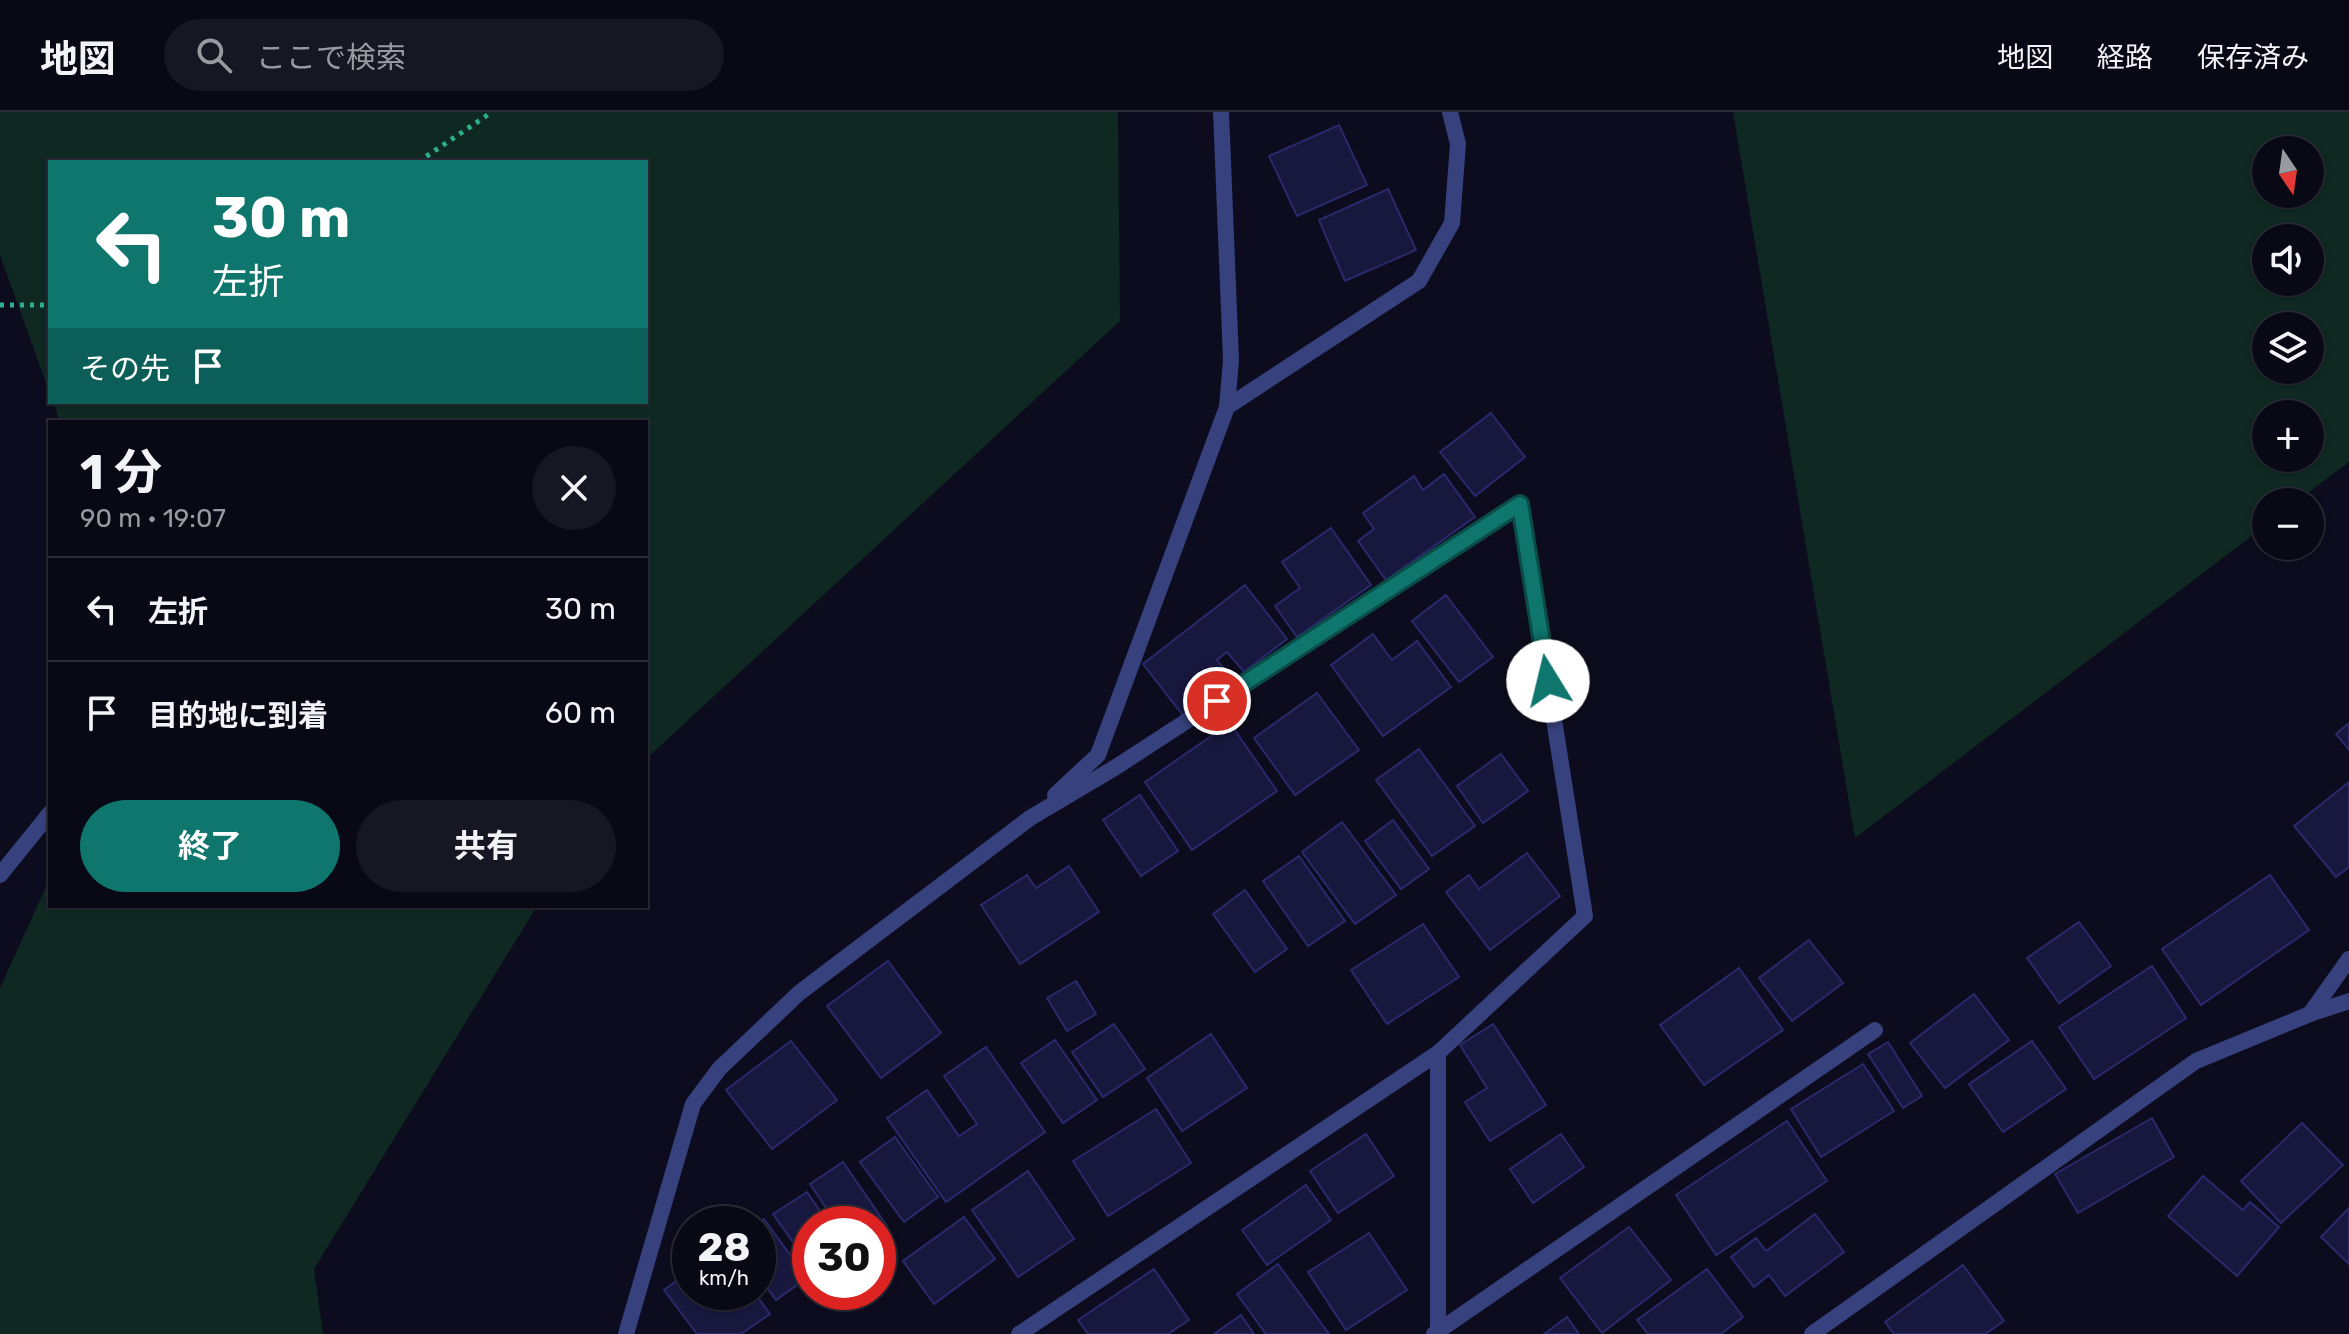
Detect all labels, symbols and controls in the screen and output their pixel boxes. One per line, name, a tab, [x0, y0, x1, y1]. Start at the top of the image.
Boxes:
search box	[164, 19, 724, 91]
icon: search	[192, 33, 236, 77]
text: 地図	[40, 36, 116, 82]
text: ここで検索	[256, 40, 406, 76]
text: 地図	[1997, 41, 2053, 74]
text: 経路	[2097, 41, 2153, 74]
text: 保存済み	[2197, 41, 2309, 74]
north arrow	[2252, 136, 2324, 208]
map controls	[2252, 136, 2324, 560]
text: 30 m	[212, 185, 350, 251]
icon: left	[80, 192, 184, 296]
button: sound	[2252, 224, 2324, 296]
text: 左折	[212, 260, 284, 303]
button: layers	[2252, 312, 2324, 384]
icon: arrive	[186, 344, 230, 388]
text: その先	[80, 351, 170, 387]
button: +	[2252, 400, 2324, 472]
text: 1 分	[80, 444, 162, 501]
button: close	[532, 446, 616, 530]
button: −	[2252, 488, 2324, 560]
text: 90 m · 19:07	[80, 503, 226, 534]
icon: left	[80, 587, 124, 631]
text: 30 m	[545, 591, 616, 627]
text: 左折	[148, 594, 208, 630]
position arrow	[1506, 639, 1590, 723]
pin	[1183, 667, 1251, 735]
icon: arrive	[1195, 679, 1239, 723]
icon: arrive	[80, 691, 124, 735]
text: 60 m	[545, 695, 616, 731]
text: 目的地に到着	[148, 698, 328, 734]
button: 終了	[80, 800, 340, 892]
button: 共有	[356, 800, 616, 892]
speed limit sign: 30	[792, 1206, 896, 1310]
text: 28	[697, 1224, 751, 1271]
text: km/h	[699, 1266, 749, 1290]

